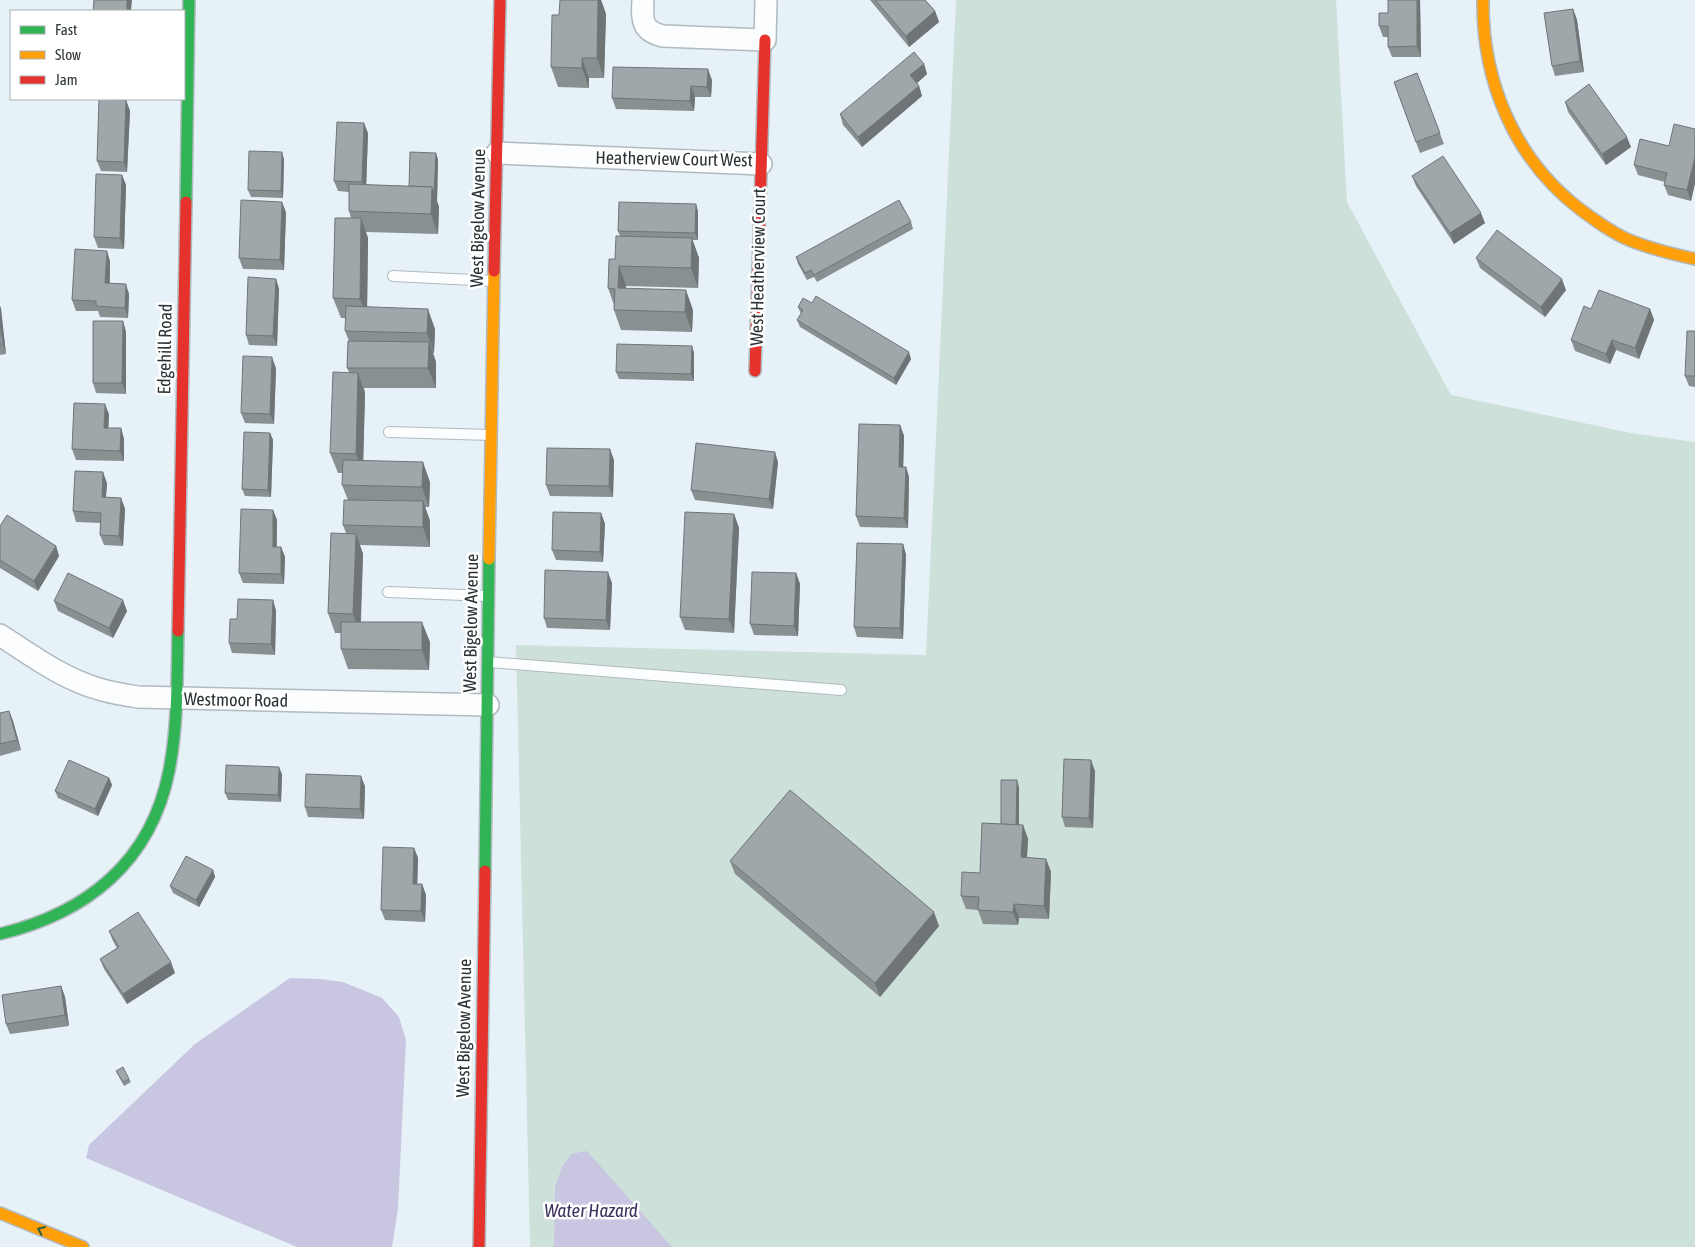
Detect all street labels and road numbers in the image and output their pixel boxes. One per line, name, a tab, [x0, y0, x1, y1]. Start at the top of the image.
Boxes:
street label: Heatherview Court West	[595, 147, 753, 170]
street label: West Bigelow Avenue	[466, 148, 489, 288]
street label: West Heatherview Court	[746, 188, 769, 346]
street label: Edgehill Road	[153, 303, 176, 395]
street label: West Bigelow Avenue	[459, 553, 482, 693]
street label: Westmoor Road	[184, 688, 288, 711]
street label: West Bigelow Avenue	[452, 958, 475, 1098]

